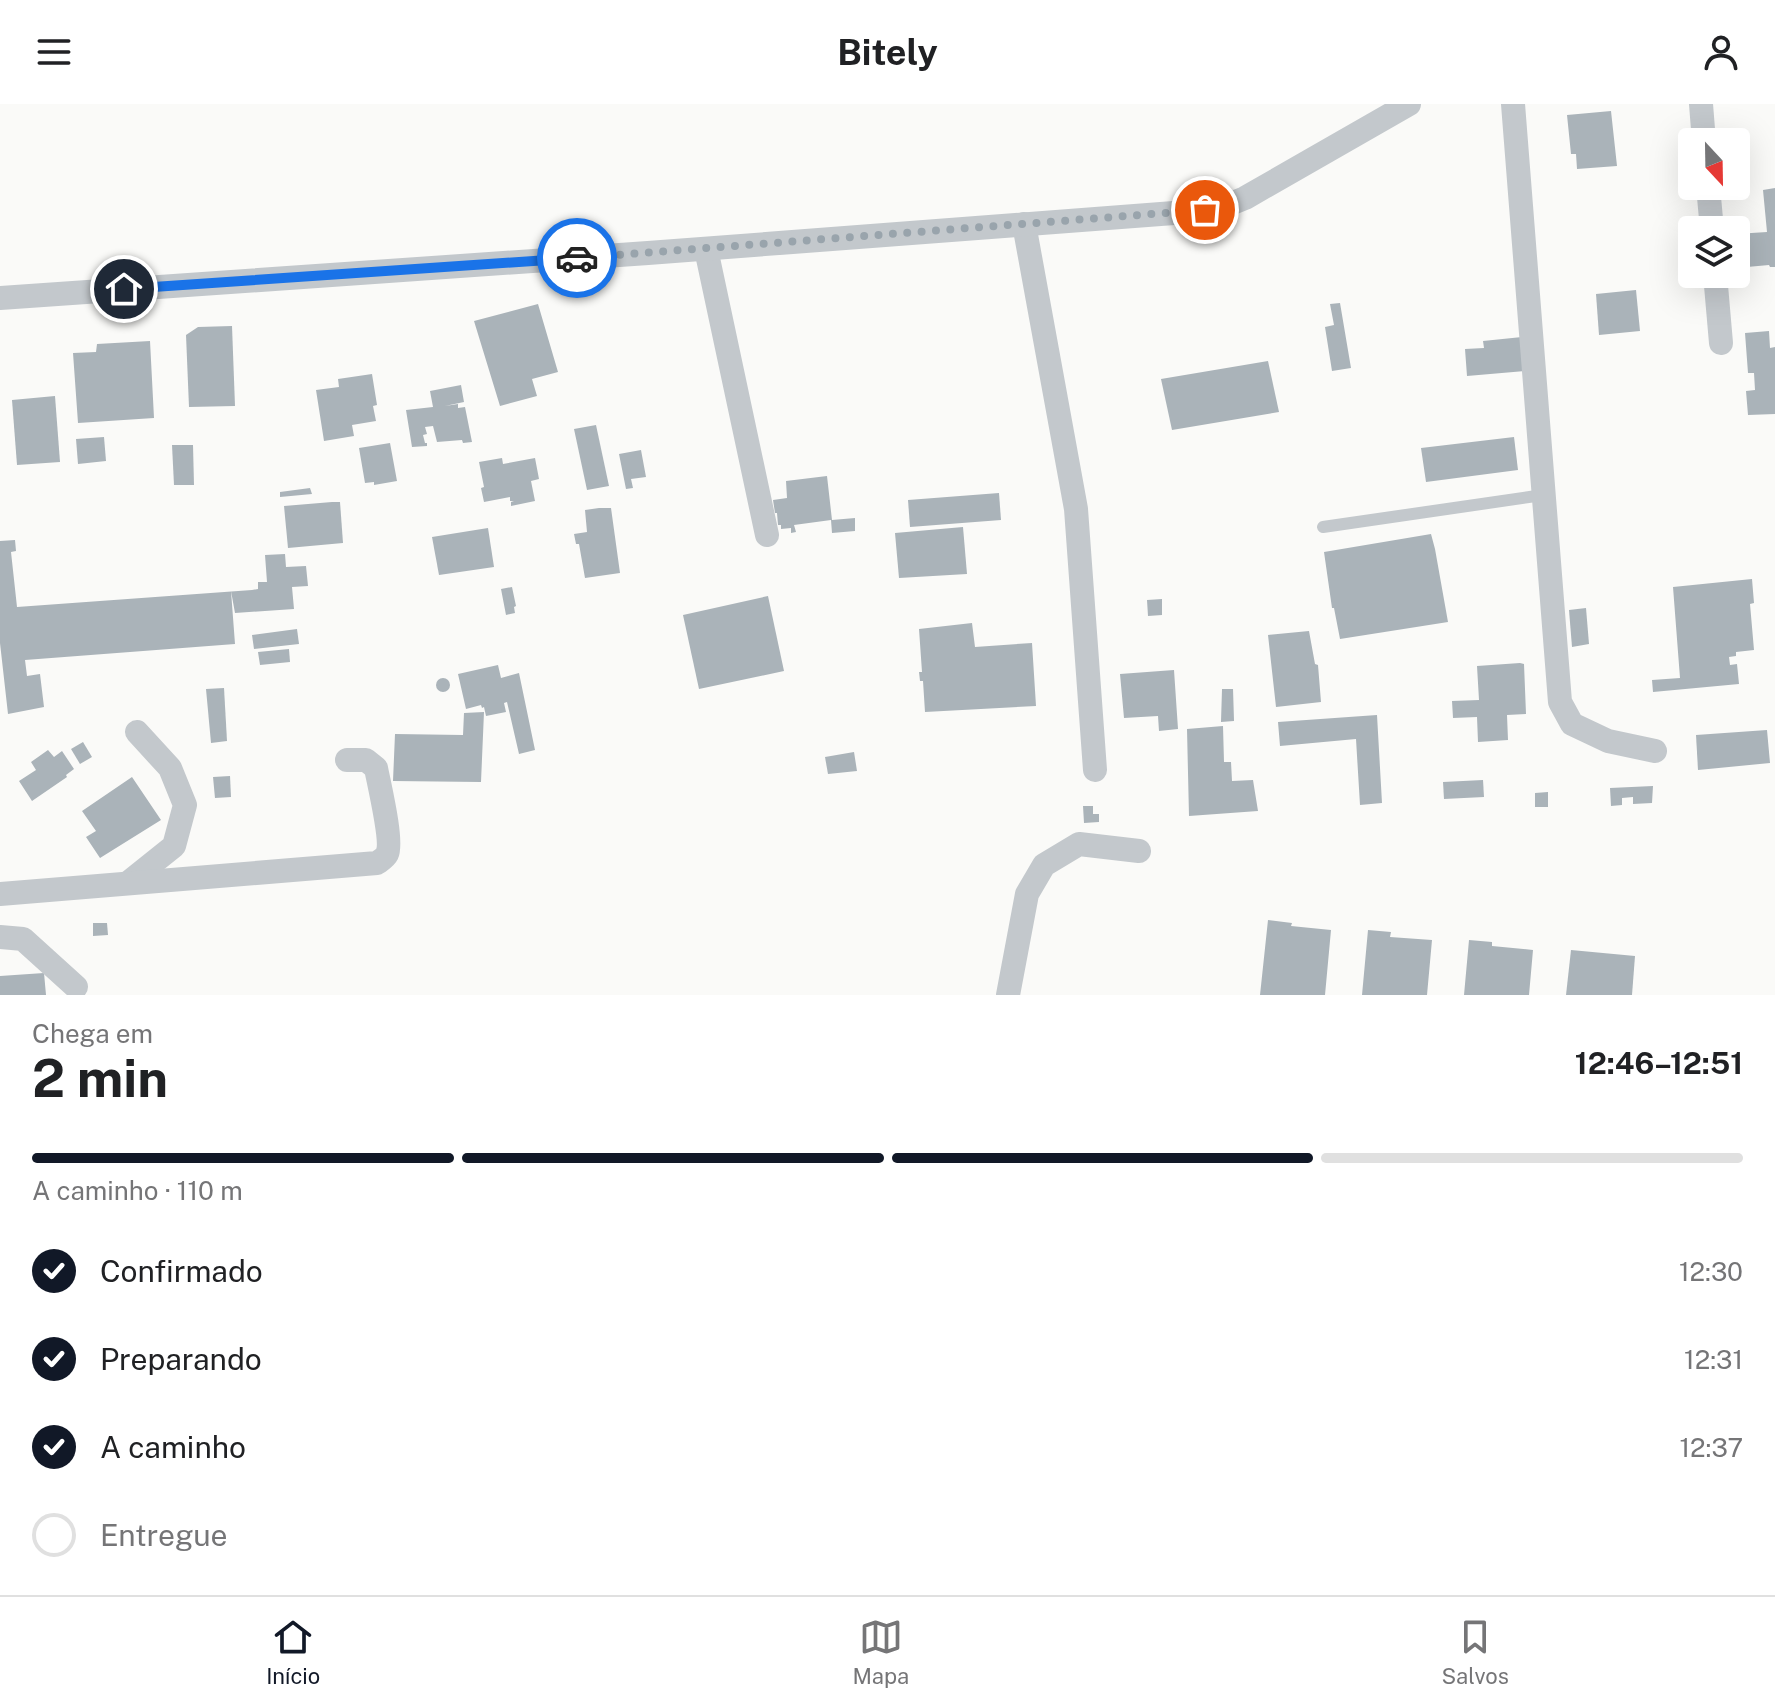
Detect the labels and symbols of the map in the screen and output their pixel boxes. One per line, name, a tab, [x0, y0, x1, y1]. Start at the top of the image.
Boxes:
north arrow	[1678, 128, 1750, 200]
pin	[1171, 176, 1239, 244]
courier	[537, 218, 617, 298]
pin	[90, 255, 158, 323]

